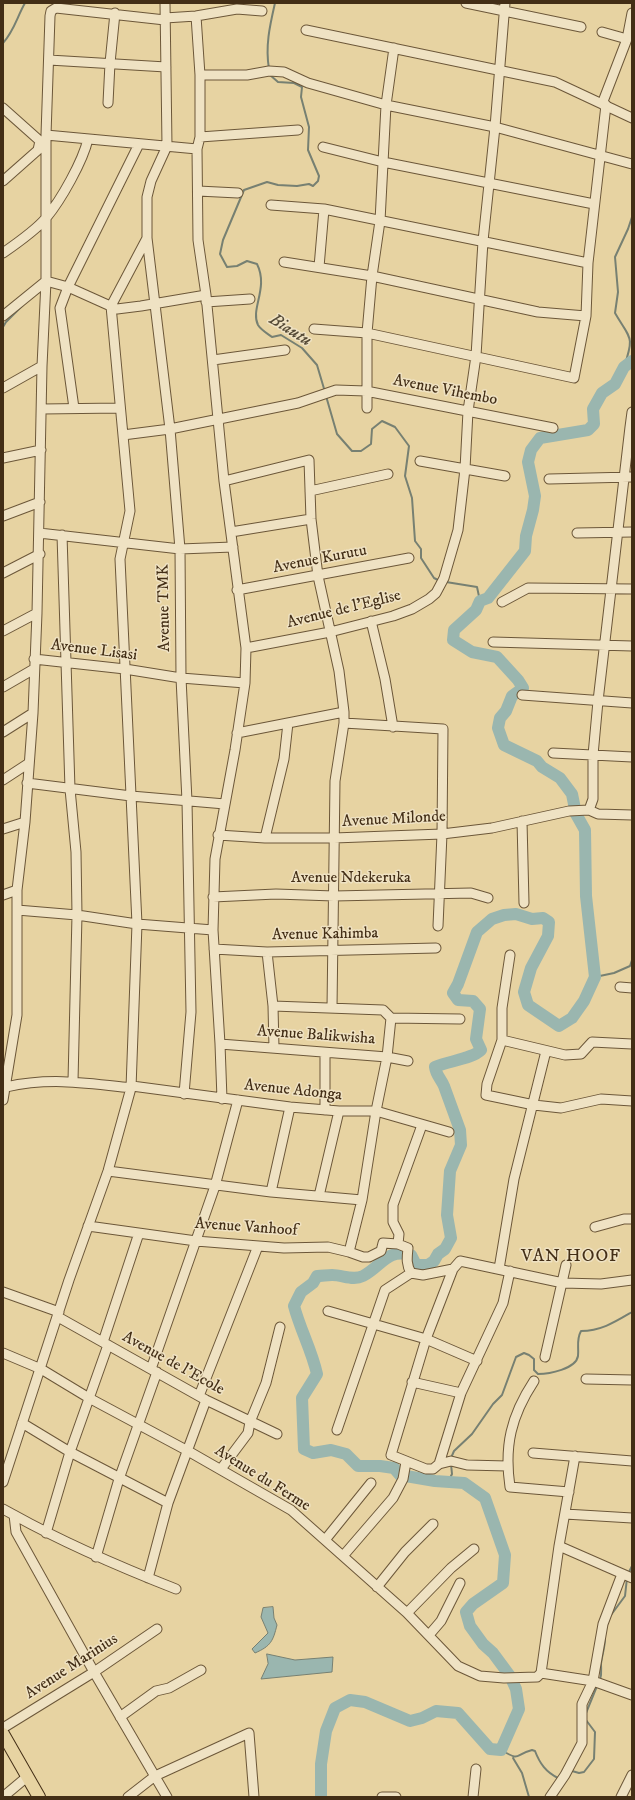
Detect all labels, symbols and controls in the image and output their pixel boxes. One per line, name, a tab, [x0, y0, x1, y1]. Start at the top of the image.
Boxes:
water label: Biautu	[265, 310, 315, 352]
street label: Avenue Vihembo	[391, 371, 499, 411]
street label: Avenue Kurutu	[272, 542, 368, 578]
street label: Avenue TMK	[155, 564, 175, 652]
street label: Avenue de l'Eglise	[285, 587, 403, 633]
street label: Avenue Lisasi	[50, 636, 138, 666]
street label: Avenue Milonde	[342, 808, 446, 832]
street label: Avenue Ndekeruka	[291, 869, 411, 889]
street label: Avenue Kahimba	[272, 924, 378, 946]
street label: Avenue Balikwisha	[256, 1022, 376, 1050]
street label: Avenue Adonga	[243, 1076, 343, 1106]
street label: Avenue Vanhoof	[194, 1215, 298, 1241]
district label: VAN HOOF	[521, 1246, 621, 1268]
street label: Avenue de l'Ecole	[119, 1328, 227, 1400]
street label: Avenue du Ferme	[211, 1442, 313, 1516]
street label: Avenue Marinius	[22, 1630, 122, 1704]

